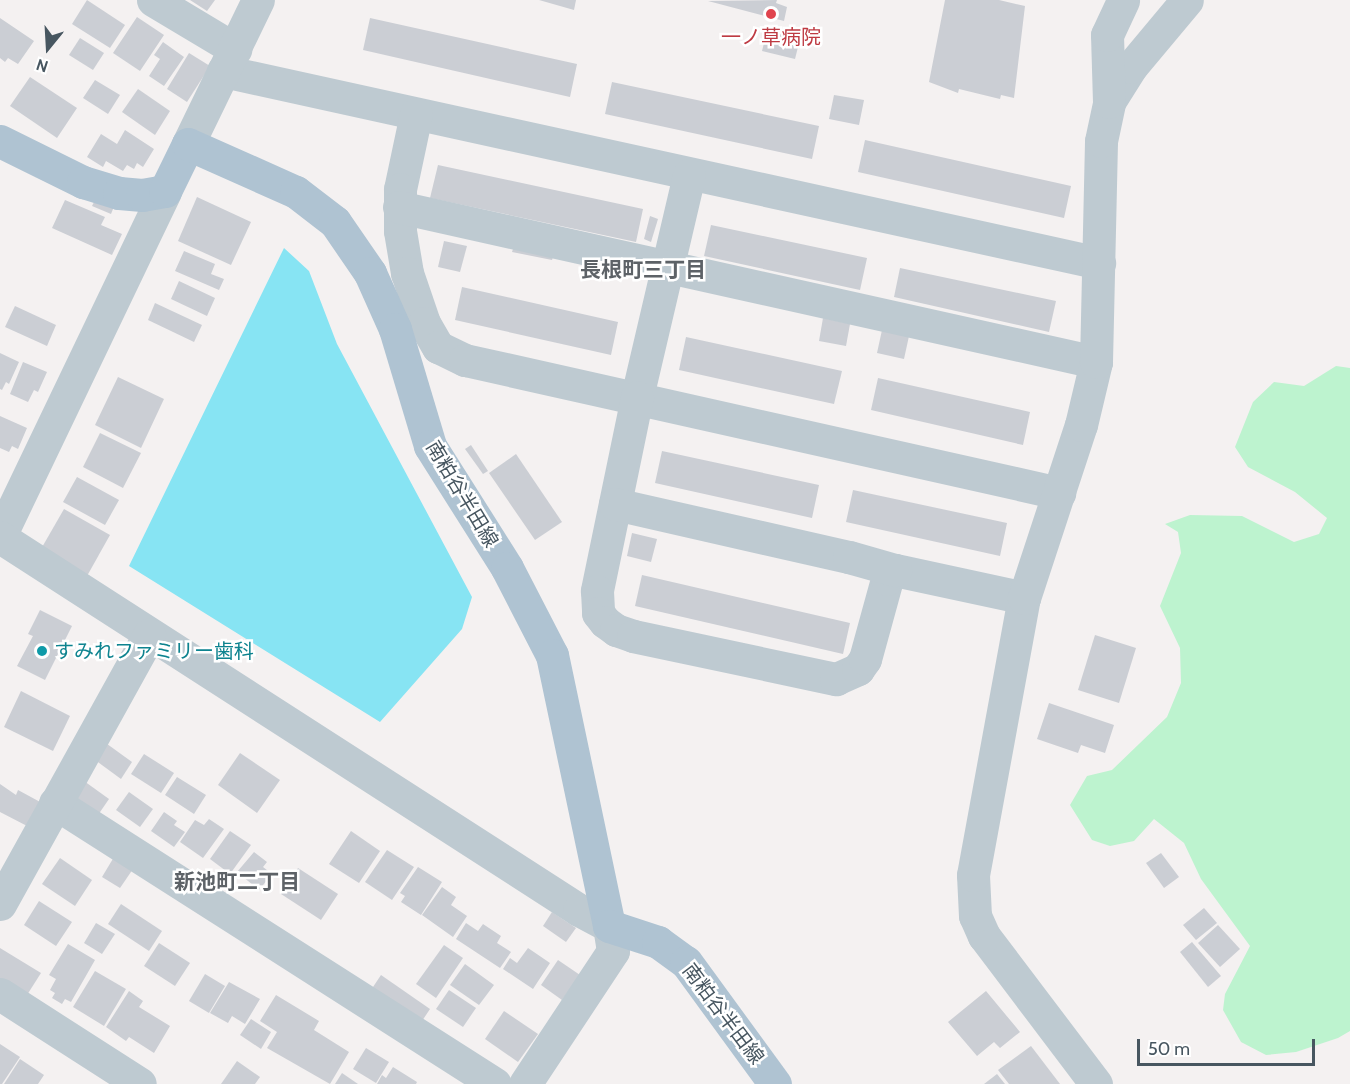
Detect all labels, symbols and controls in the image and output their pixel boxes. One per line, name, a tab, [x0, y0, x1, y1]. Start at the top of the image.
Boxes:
marker: 一ノ草病院	[762, 5, 780, 23]
north arrow	[18, 18, 78, 78]
place label: 一ノ草病院	[721, 25, 821, 49]
text: N	[34, 55, 51, 76]
district label: 長根町三丁目	[580, 257, 706, 283]
street label: 南粕谷半田線	[421, 436, 503, 552]
place label: すみれファミリー歯科	[54, 639, 254, 663]
marker: すみれファミリー歯科	[35, 644, 49, 658]
district label: 新池町二丁目	[174, 869, 300, 895]
street label: 南粕谷半田線	[677, 959, 769, 1069]
scale bar	[1140, 1027, 1318, 1065]
text: 50 m	[1148, 1038, 1190, 1060]

